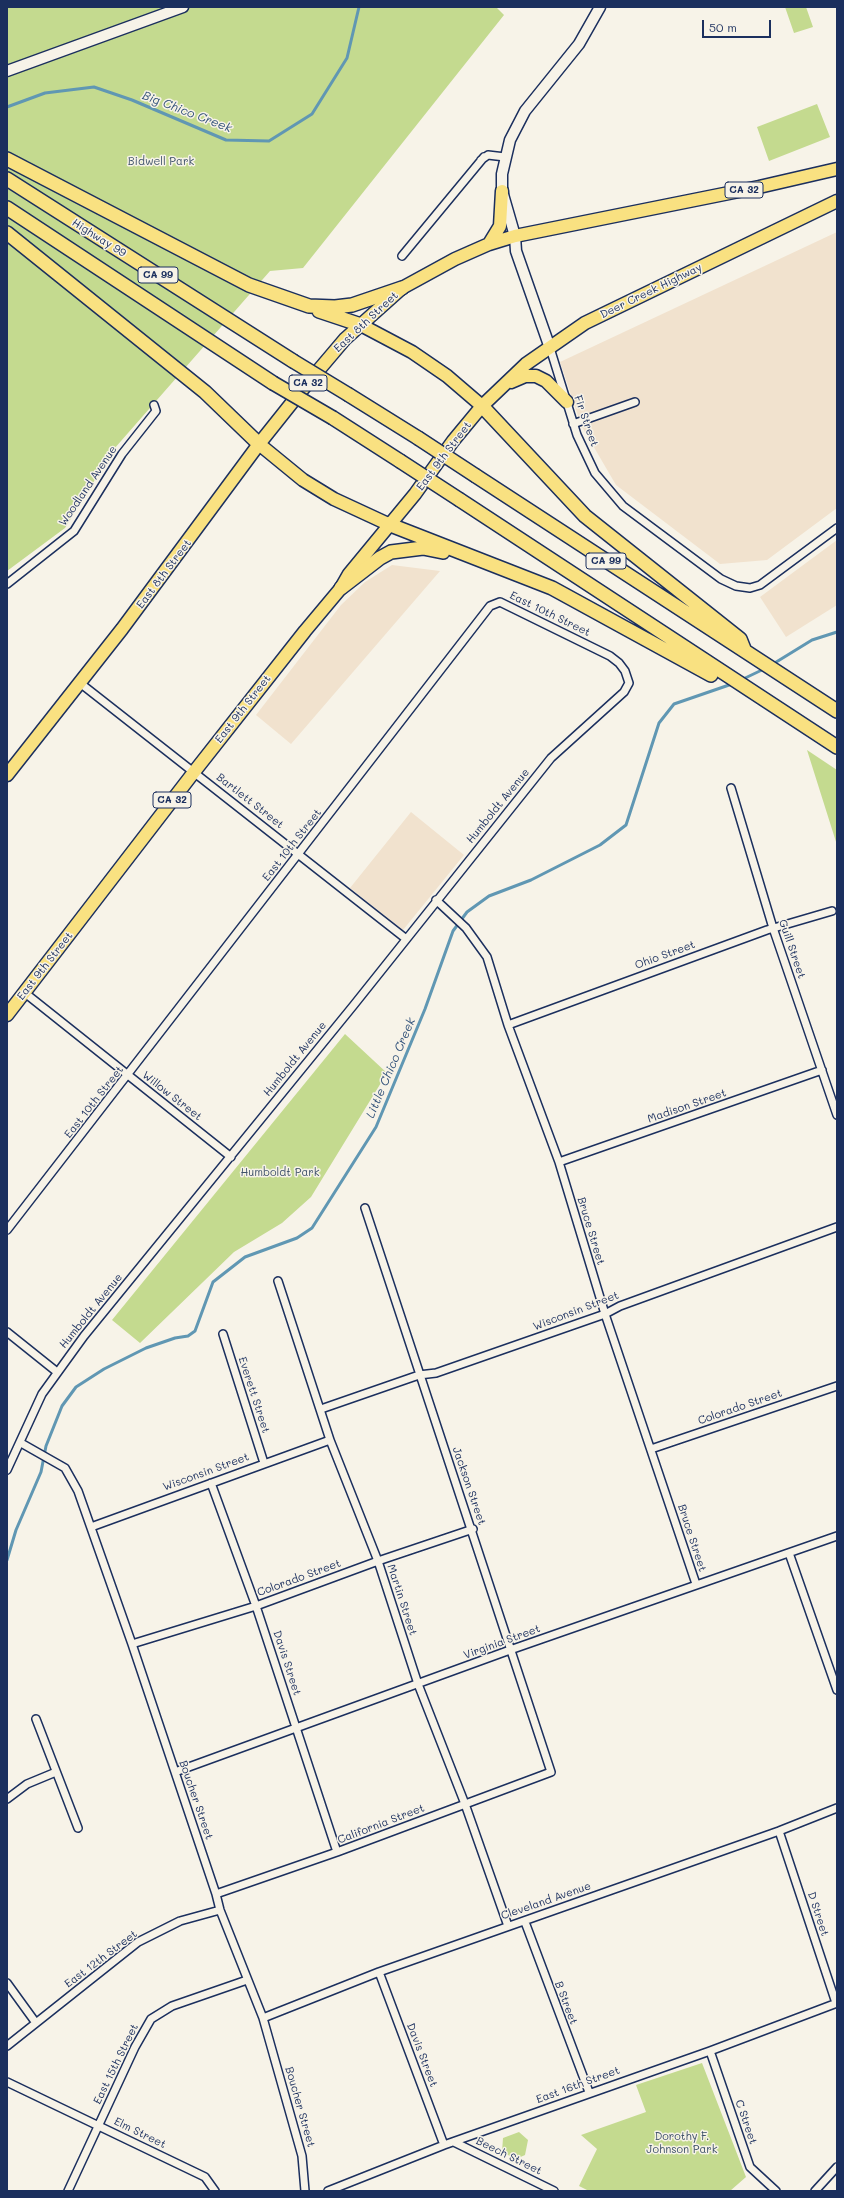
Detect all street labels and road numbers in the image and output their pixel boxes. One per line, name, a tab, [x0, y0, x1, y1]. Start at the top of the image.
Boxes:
road number: CA 32	[725, 182, 763, 198]
street label: Highway 99	[69, 216, 129, 260]
street label: Deer Creek Highway	[598, 261, 704, 321]
road number: CA 99	[138, 267, 178, 283]
street label: East 8th Street	[331, 289, 401, 355]
road number: CA 32	[289, 375, 327, 391]
street label: Fir Street	[571, 394, 601, 448]
street label: East 9th Street	[414, 419, 474, 493]
street label: Woodland Avenue	[56, 443, 120, 529]
street label: East 8th Street	[134, 537, 194, 611]
road number: CA 99	[586, 553, 626, 569]
street label: East 10th Street	[507, 589, 593, 639]
street label: East 9th Street	[212, 672, 274, 746]
street label: Humboldt Avenue	[464, 766, 532, 846]
street label: Bartlett Street	[214, 771, 286, 831]
road number: CA 32	[153, 792, 191, 808]
street label: East 10th Street	[260, 806, 324, 884]
street label: Guill Street	[776, 918, 808, 980]
street label: East 9th Street	[14, 929, 76, 1003]
street label: Ohio Street	[633, 938, 697, 972]
street label: Humboldt Avenue	[261, 1019, 329, 1099]
street label: East 10th Street	[62, 1063, 126, 1141]
street label: Willow Street	[140, 1069, 204, 1123]
street label: Madison Street	[646, 1086, 728, 1126]
street label: Bruce Street	[574, 1196, 608, 1266]
street label: Humboldt Avenue	[57, 1271, 125, 1351]
street label: Wisconsin Street	[531, 1289, 621, 1333]
street label: Everett Street	[235, 1355, 273, 1435]
street label: Colorado Street	[696, 1386, 784, 1428]
street label: Jackson Street	[449, 1445, 489, 1527]
street label: Wisconsin Street	[161, 1450, 251, 1494]
street label: Bruce Street	[675, 1503, 709, 1573]
street label: Colorado Street	[255, 1557, 343, 1599]
street label: Martin Street	[384, 1563, 420, 1637]
street label: Virginia Street	[462, 1622, 542, 1662]
street label: Davis Street	[270, 1629, 304, 1697]
street label: Boucher Street	[176, 1759, 216, 1841]
street label: California Street	[336, 1801, 426, 1847]
street label: Cleveland Avenue	[499, 1879, 593, 1923]
street label: D Street	[805, 1890, 831, 1938]
street label: East 12th Street	[62, 1927, 140, 1991]
street label: B Street	[552, 1979, 580, 2027]
street label: Davis Street	[404, 2021, 440, 2089]
street label: East 15th Street	[91, 2022, 141, 2106]
street label: East 16th Street	[534, 2064, 622, 2106]
street label: Boucher Street	[282, 2065, 318, 2149]
street label: C Street	[732, 2098, 760, 2146]
street label: Elm Street	[112, 2115, 168, 2151]
street label: Beech Street	[474, 2134, 544, 2178]

